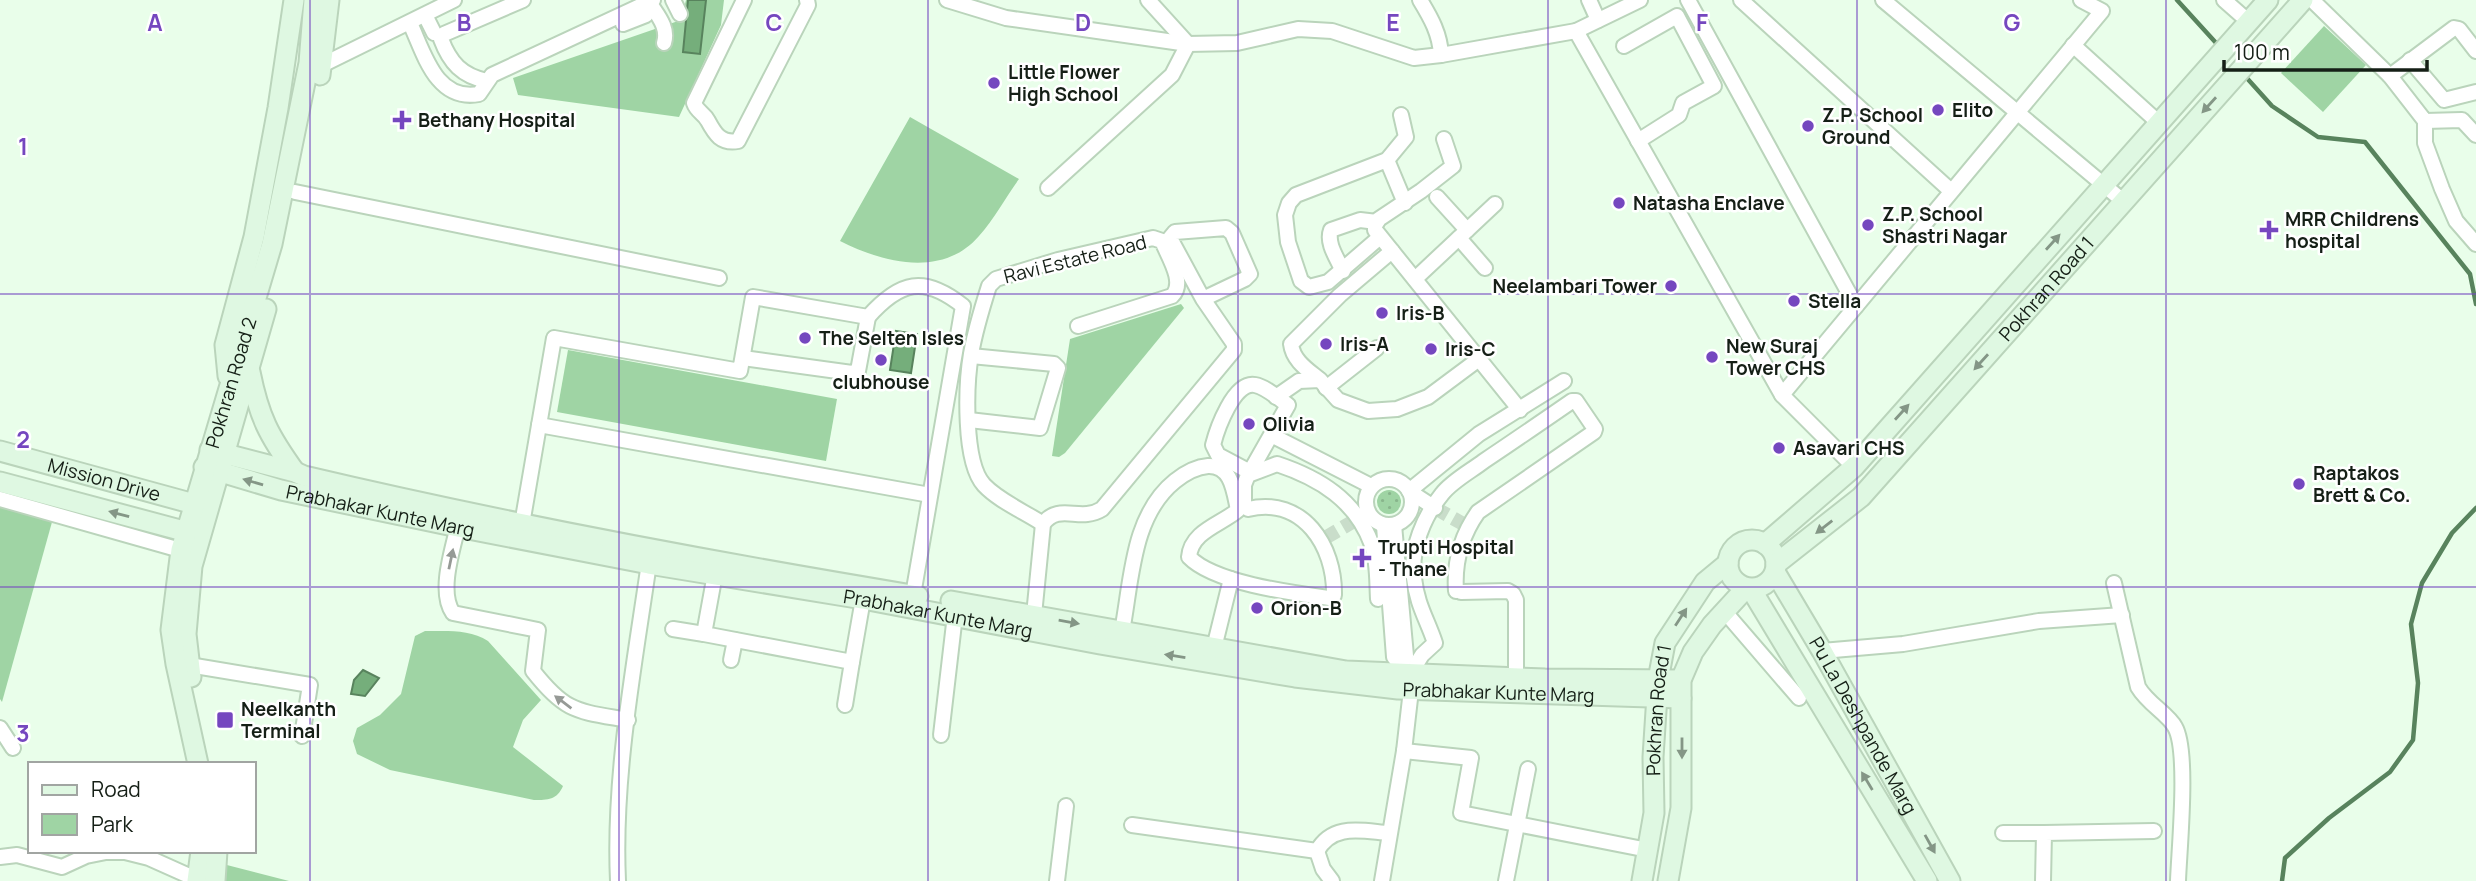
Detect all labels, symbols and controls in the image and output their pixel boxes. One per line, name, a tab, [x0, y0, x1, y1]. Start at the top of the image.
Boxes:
text: A	[147, 6, 163, 38]
text: B	[457, 6, 471, 38]
text: C	[766, 6, 783, 38]
text: D	[1075, 6, 1091, 38]
text: E	[1386, 6, 1400, 38]
text: F	[1696, 6, 1708, 38]
text: G	[2004, 6, 2021, 38]
scale bar	[2224, 28, 2427, 72]
text: 100 m	[2234, 38, 2290, 66]
place label: Little Flower High School	[1008, 59, 1120, 107]
marker: Little Flower High School	[986, 75, 1002, 91]
place label: Elito	[1952, 97, 1993, 123]
one-way arrow	[2202, 97, 2217, 114]
place label: Z.P. School Ground	[1822, 102, 1923, 150]
marker: Elito	[1930, 102, 1946, 118]
place label: Bethany Hospital	[418, 107, 575, 133]
marker: Bethany Hospital	[392, 110, 412, 130]
marker: Z.P. School Ground	[1800, 118, 1816, 134]
text: 1	[18, 130, 28, 162]
place label: Natasha Enclave	[1633, 190, 1785, 216]
marker: Natasha Enclave	[1611, 195, 1627, 211]
place label: Z.P. School Shastri Nagar	[1882, 201, 2008, 249]
place label: MRR Childrens hospital	[2285, 206, 2419, 254]
marker: Z.P. School Shastri Nagar	[1860, 217, 1876, 233]
marker: MRR Childrens hospital	[2259, 220, 2279, 240]
street label: Ravi Estate Road	[1001, 229, 1149, 289]
street label: Pokhran Road 1	[1993, 231, 2100, 347]
one-way arrow	[2045, 234, 2061, 251]
place label: Neelambari Tower	[1493, 273, 1657, 299]
marker: Neelambari Tower	[1663, 278, 1679, 294]
place label: Stella	[1808, 288, 1861, 314]
marker: Stella	[1786, 293, 1802, 309]
place label: Iris-B	[1396, 300, 1445, 326]
marker: Iris-B	[1374, 305, 1390, 321]
street label: Pokhran Road 2	[199, 314, 263, 451]
place label: The Selten Isles	[819, 325, 964, 351]
marker: The Selten Isles	[797, 330, 813, 346]
place label: Iris-A	[1340, 331, 1389, 357]
place label: New Suraj Tower CHS	[1726, 333, 1825, 381]
marker: Iris-A	[1318, 336, 1334, 352]
place label: Iris-C	[1445, 336, 1496, 362]
marker: Iris-C	[1423, 341, 1439, 357]
marker: New Suraj Tower CHS	[1704, 349, 1720, 365]
marker: clubhouse	[873, 352, 889, 368]
one-way arrow	[1973, 353, 1989, 370]
place label: clubhouse	[833, 369, 929, 395]
one-way arrow	[1894, 403, 1910, 421]
place label: Olivia	[1263, 411, 1315, 437]
marker: Olivia	[1241, 416, 1257, 432]
text: 2	[16, 423, 30, 455]
place label: Asavari CHS	[1793, 435, 1904, 461]
marker: Asavari CHS	[1771, 440, 1787, 456]
street label: Mission Drive	[45, 452, 163, 507]
place label: Raptakos Brett & Co.	[2313, 460, 2411, 508]
marker: Raptakos Brett & Co.	[2291, 476, 2307, 492]
one-way arrow	[242, 477, 263, 487]
street label: Prabhakar Kunte Marg	[284, 478, 477, 543]
one-way arrow	[108, 508, 130, 519]
one-way arrow	[1815, 519, 1833, 534]
place label: Trupti Hospital - Thane	[1378, 534, 1514, 582]
one-way arrow	[446, 548, 457, 570]
marker: Trupti Hospital - Thane	[1352, 548, 1372, 568]
street label: Prabhakar Kunte Marg	[842, 583, 1035, 644]
place label: Orion-B	[1271, 595, 1342, 621]
marker: Orion-B	[1249, 600, 1265, 616]
one-way arrow	[1674, 607, 1687, 626]
one-way arrow	[1058, 617, 1080, 628]
street label: Pu La Deshpande Marg	[1803, 632, 1923, 819]
street label: Pokhran Road 1	[1640, 642, 1677, 776]
one-way arrow	[1164, 650, 1186, 661]
street label: Prabhakar Kunte Marg	[1402, 676, 1595, 708]
one-way arrow	[554, 695, 573, 709]
place label: Neelkanth Terminal	[241, 696, 336, 744]
marker: Neelkanth Terminal	[215, 710, 235, 730]
text: 3	[16, 717, 30, 749]
one-way arrow	[1676, 737, 1688, 759]
legend	[28, 762, 256, 853]
one-way arrow	[1860, 771, 1873, 790]
text: Road	[91, 775, 141, 803]
text: Park	[91, 810, 133, 838]
one-way arrow	[1924, 835, 1936, 854]

